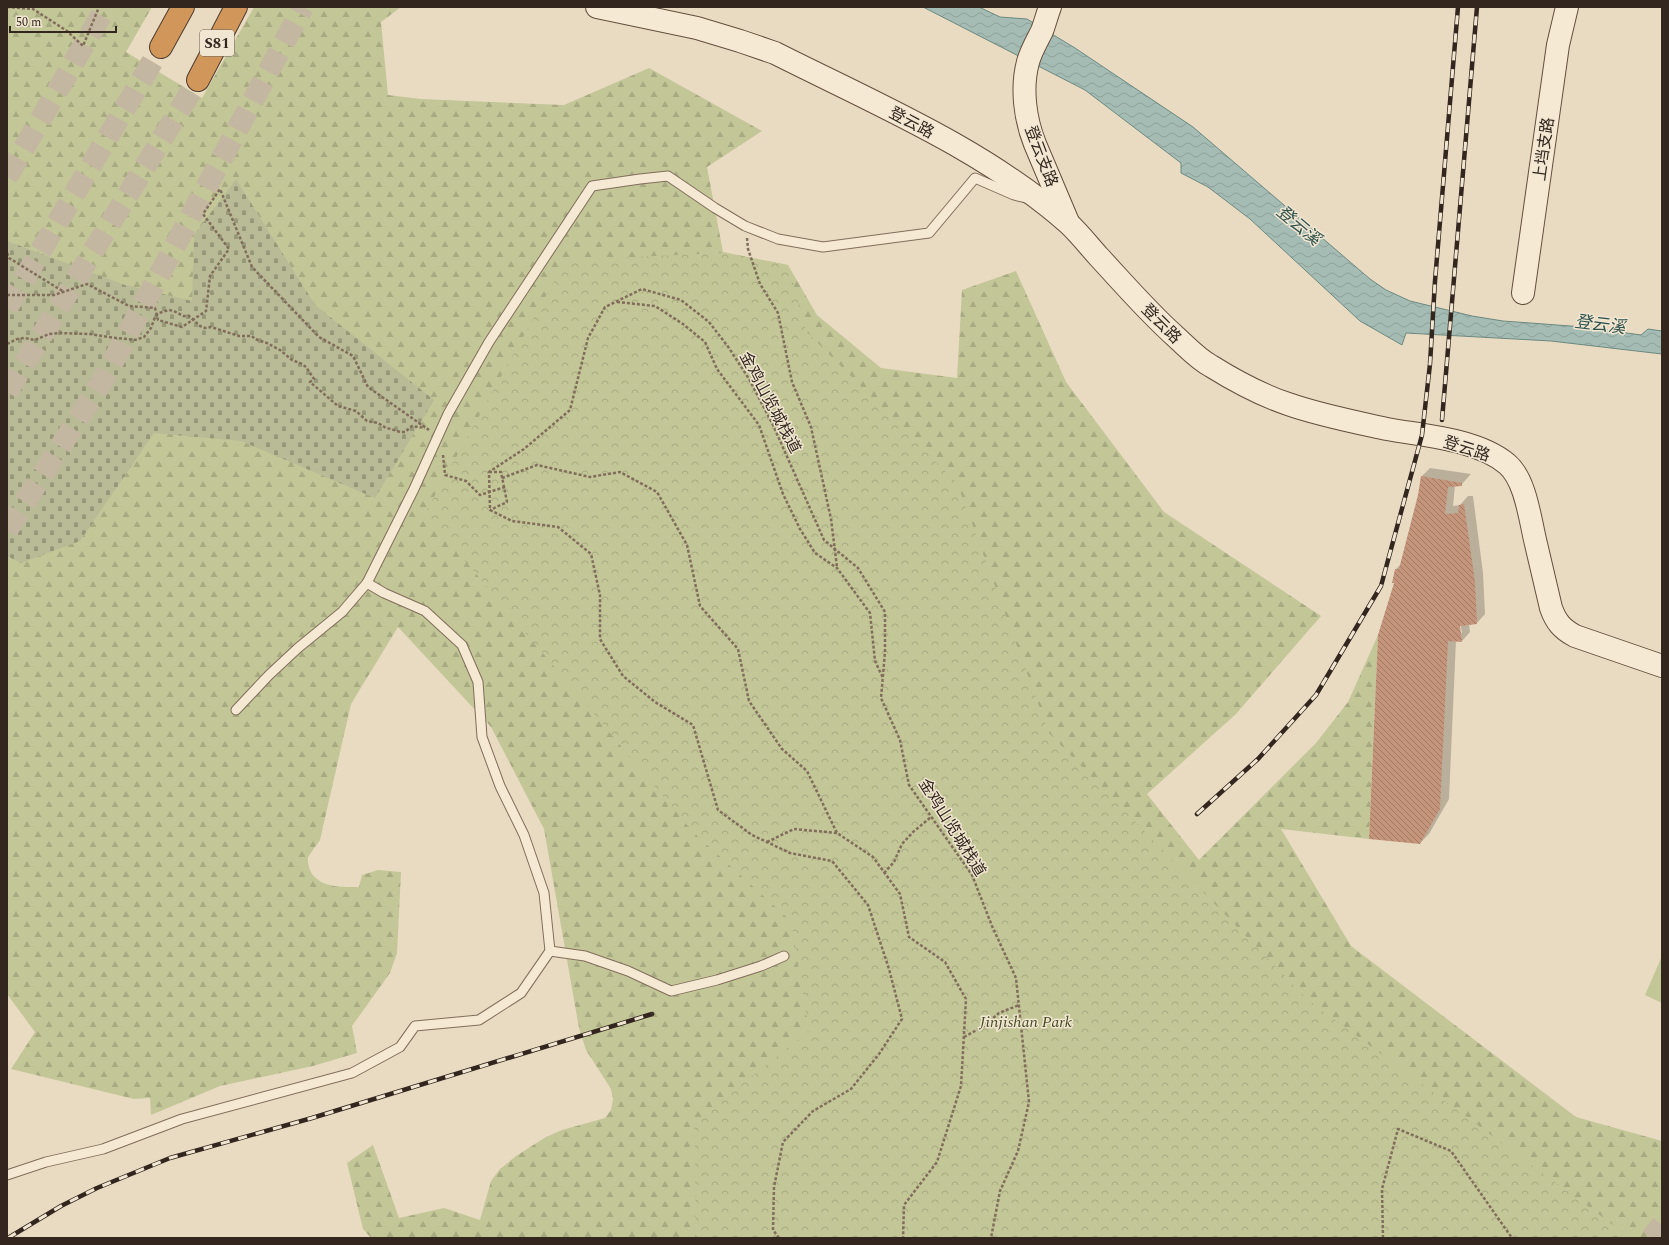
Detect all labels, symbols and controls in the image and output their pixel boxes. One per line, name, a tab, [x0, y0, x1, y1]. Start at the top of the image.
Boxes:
scale bar	[10, 8, 116, 34]
text: 50 m	[16, 13, 41, 32]
road number: S81	[200, 30, 234, 56]
street label: 登云路	[885, 101, 938, 145]
street label: 上垱支路	[1528, 116, 1560, 183]
street label: 登云支路	[1018, 122, 1064, 191]
water label: 登云溪	[1270, 199, 1328, 253]
street label: 登云路	[1136, 298, 1187, 349]
water label: 登云溪	[1573, 309, 1629, 341]
street label: 金鸡山览城栈道	[733, 347, 807, 458]
street label: 登云路	[1440, 430, 1493, 468]
street label: 金鸡山览城栈道	[912, 774, 992, 881]
park label: Jinjishan Park	[979, 1010, 1073, 1034]

